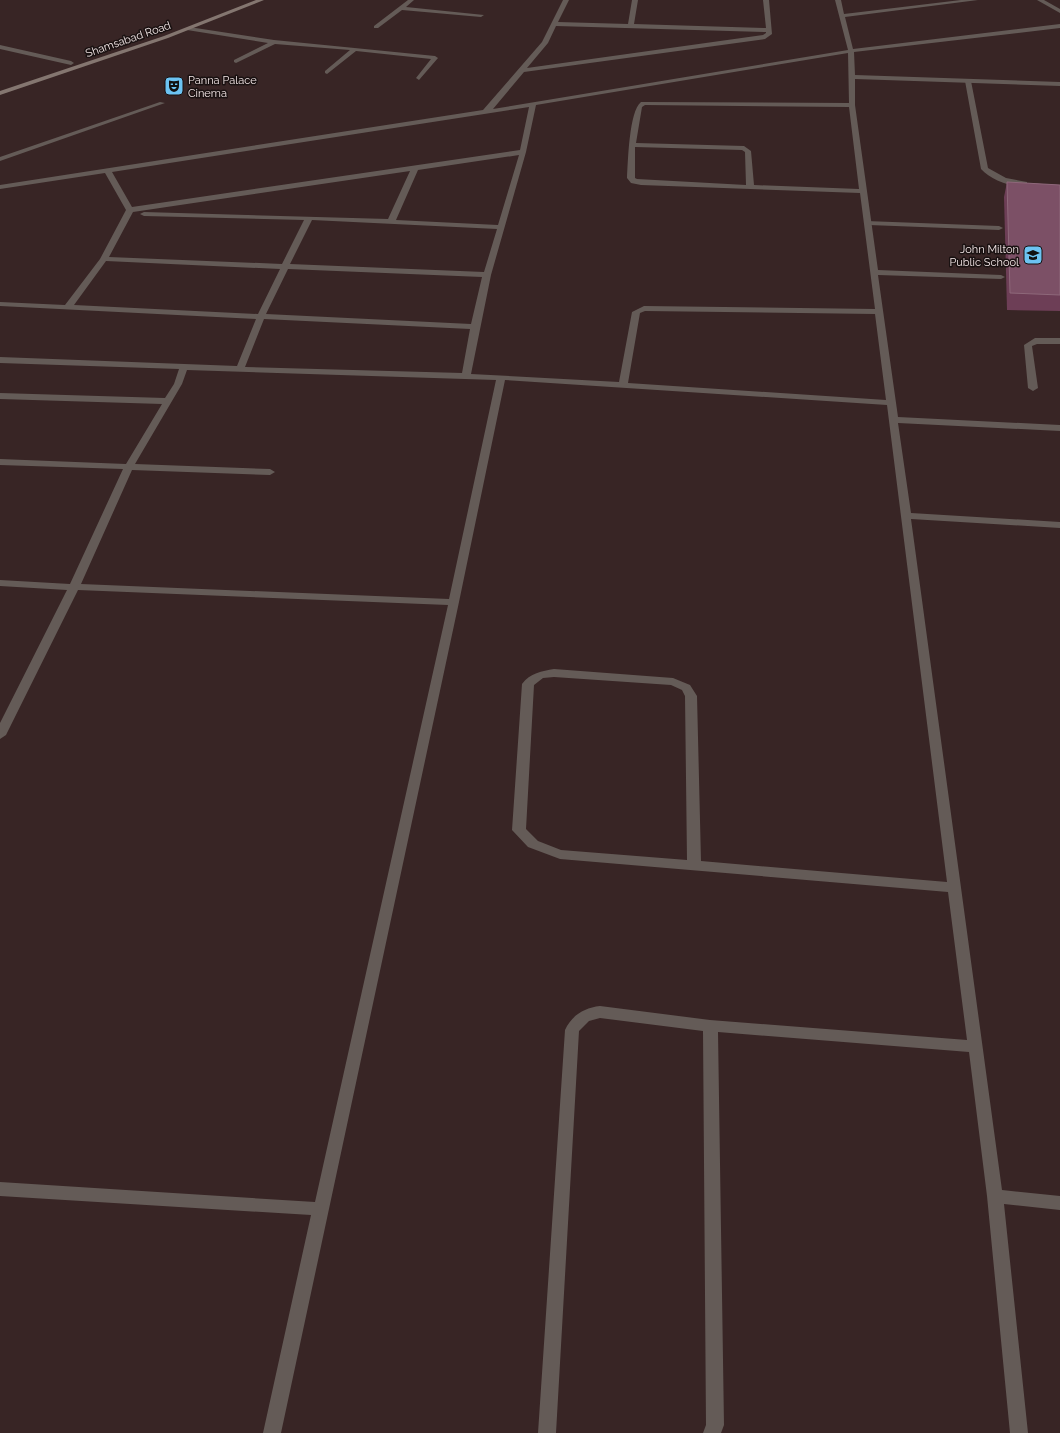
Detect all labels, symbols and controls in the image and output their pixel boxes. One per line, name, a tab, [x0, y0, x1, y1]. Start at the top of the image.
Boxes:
street label: Shamsabad Road	[84, 19, 173, 60]
place label: Panna Palace Cinema	[188, 74, 257, 100]
theatre icon: Panna Palace Cinema	[163, 75, 185, 97]
place label: John Milton Public School	[949, 243, 1019, 269]
school or university icon: John Milton Public School	[1022, 244, 1044, 266]

